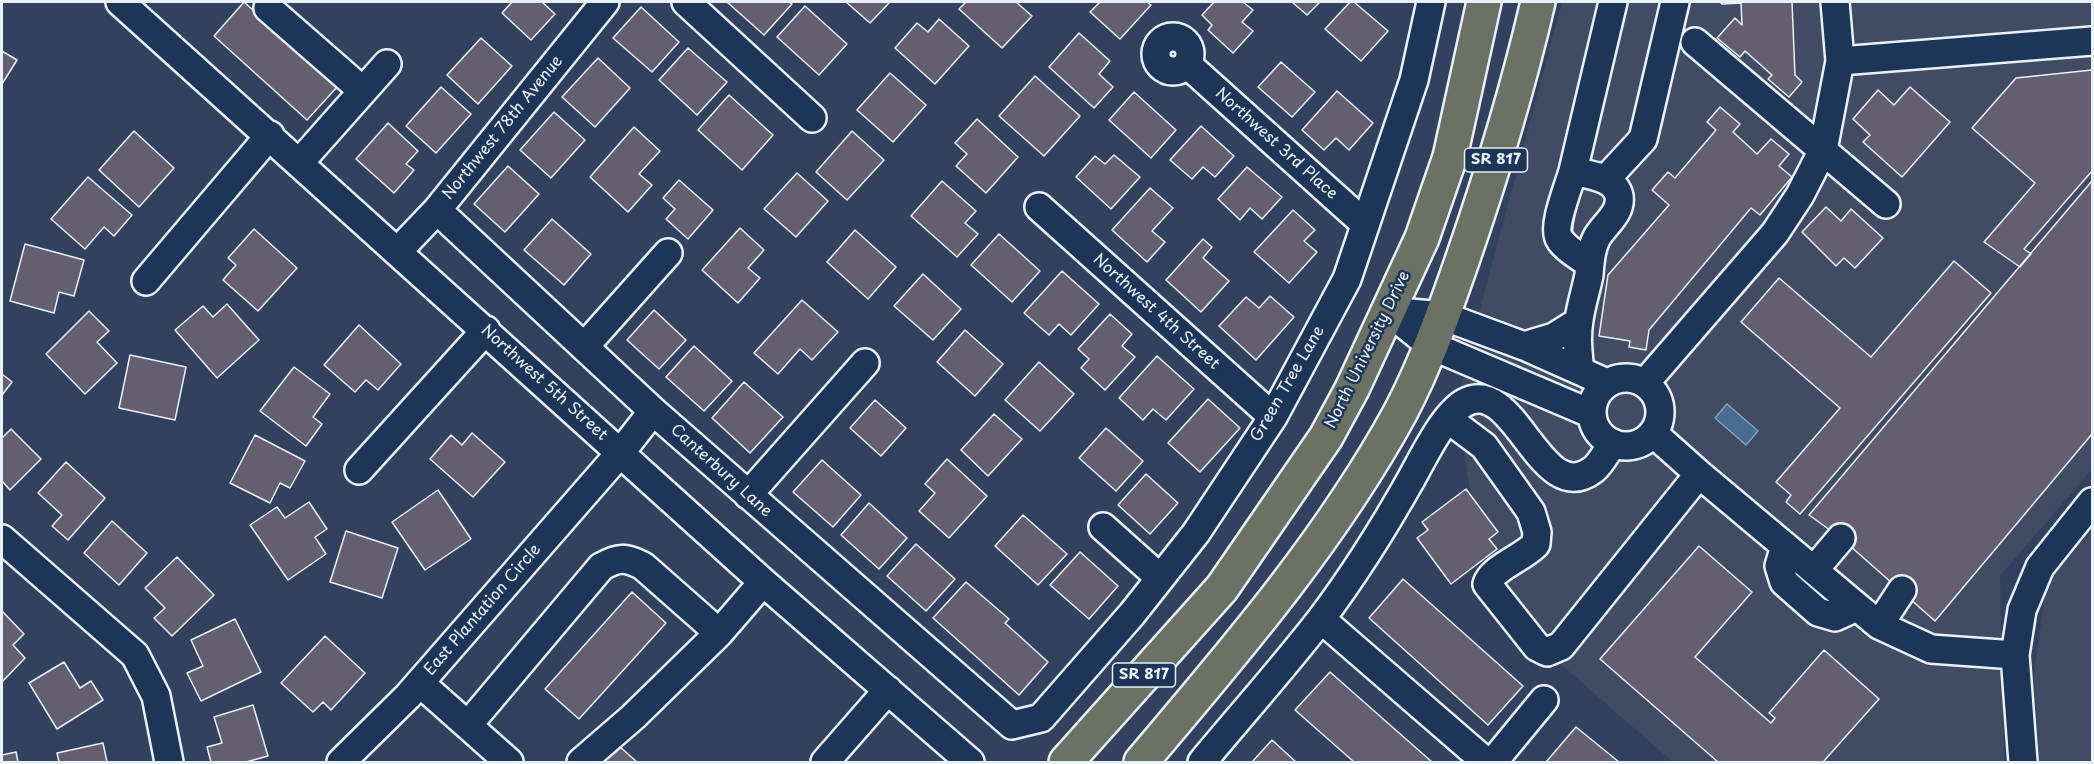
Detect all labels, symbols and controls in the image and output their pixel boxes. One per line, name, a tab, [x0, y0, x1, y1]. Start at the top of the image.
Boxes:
street label: Northwest 78th Avenue	[439, 52, 567, 204]
street label: Northwest 3rd Place	[1211, 84, 1341, 204]
road number: SR 817	[1464, 148, 1528, 172]
street label: Northwest 4th Street	[1089, 250, 1223, 374]
street label: North University Drive	[1321, 268, 1415, 432]
street label: Northwest 5th Street	[477, 321, 611, 445]
street label: Green Tree Lane	[1247, 323, 1329, 445]
street label: Canterbury Lane	[666, 420, 776, 522]
street label: East Plantation Circle	[421, 540, 545, 680]
road number: SR 817	[1112, 663, 1176, 687]

